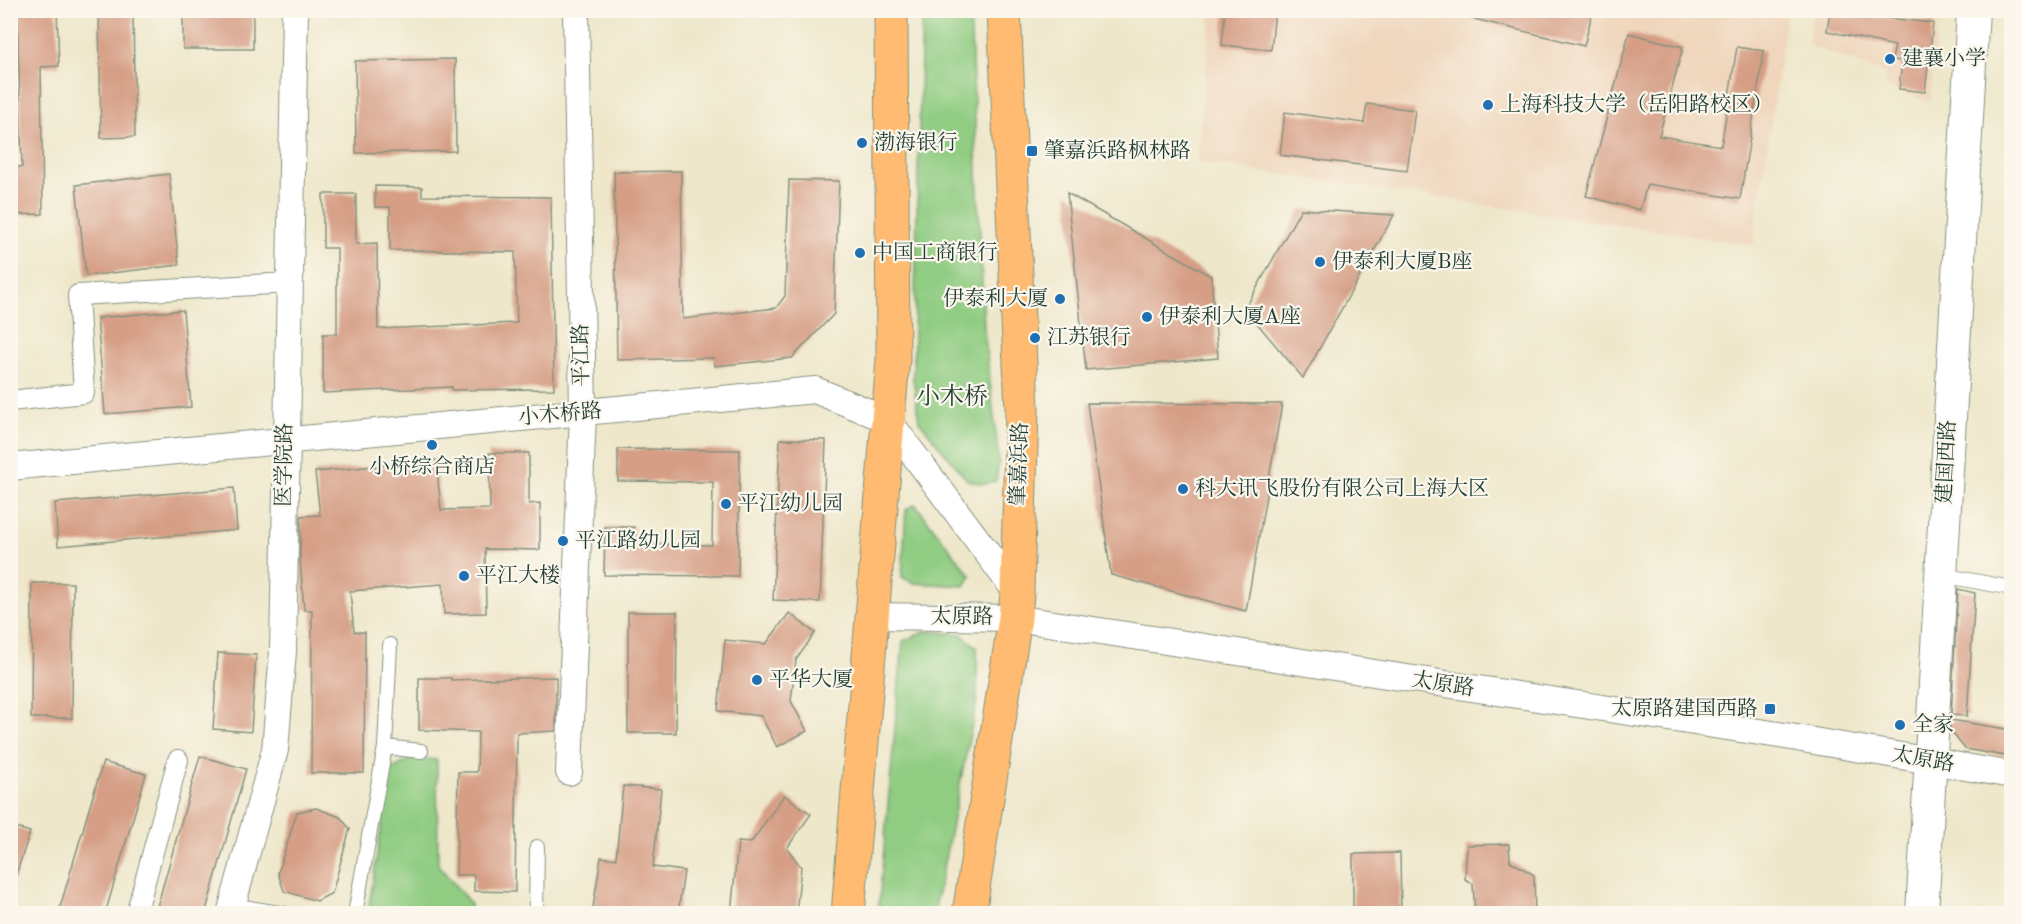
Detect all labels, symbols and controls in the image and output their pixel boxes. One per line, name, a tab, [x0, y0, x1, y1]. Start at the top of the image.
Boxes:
place label: 建襄小学	[1902, 47, 1986, 70]
marker: 建襄小学	[1883, 52, 1897, 66]
place label: 上海科技大学（岳阳路校区）	[1500, 93, 1773, 116]
marker: 上海科技大学（岳阳路校区）	[1481, 98, 1495, 112]
place label: 渤海银行	[874, 131, 958, 154]
marker: 渤海银行	[855, 136, 869, 150]
place label: 肇嘉浜路枫林路	[1044, 139, 1191, 162]
marker: 肇嘉浜路枫林路	[1025, 144, 1039, 158]
place label: 中国工商银行	[872, 241, 998, 264]
marker: 中国工商银行	[853, 246, 867, 260]
place label: 伊泰利大厦B座	[1332, 250, 1473, 273]
marker: 伊泰利大厦B座	[1313, 255, 1327, 269]
place label: 伊泰利大厦	[943, 287, 1048, 310]
marker: 伊泰利大厦	[1053, 292, 1067, 306]
place label: 伊泰利大厦A座	[1159, 305, 1301, 328]
marker: 伊泰利大厦A座	[1140, 310, 1154, 324]
street label: 平江路	[569, 323, 593, 387]
place label: 江苏银行	[1047, 326, 1131, 349]
marker: 江苏银行	[1028, 331, 1042, 345]
district label: 小木桥	[916, 383, 988, 410]
street label: 小木桥路	[517, 399, 603, 429]
street label: 建国西路	[1932, 419, 1960, 504]
street label: 肇嘉浜路	[1006, 422, 1032, 506]
street label: 医学院路	[272, 423, 296, 507]
marker: 小桥综合商店	[425, 438, 439, 452]
place label: 小桥综合商店	[369, 455, 495, 478]
place label: 科大讯飞股份有限公司上海大区	[1195, 477, 1489, 500]
marker: 科大讯飞股份有限公司上海大区	[1176, 482, 1190, 496]
place label: 平江幼儿园	[738, 492, 843, 515]
marker: 平江幼儿园	[719, 497, 733, 511]
place label: 平江路幼儿园	[575, 529, 701, 552]
marker: 平江路幼儿园	[556, 534, 570, 548]
place label: 平江大楼	[476, 564, 560, 587]
marker: 平江大楼	[457, 569, 471, 583]
street label: 太原路	[931, 605, 994, 628]
place label: 平华大厦	[769, 668, 853, 691]
street label: 太原路	[1410, 668, 1476, 700]
marker: 平华大厦	[750, 673, 764, 687]
place label: 太原路建国西路	[1611, 697, 1758, 720]
marker: 太原路建国西路	[1763, 702, 1777, 716]
place label: 全家	[1912, 713, 1954, 736]
marker: 全家	[1893, 718, 1907, 732]
street label: 太原路	[1890, 742, 1956, 776]

